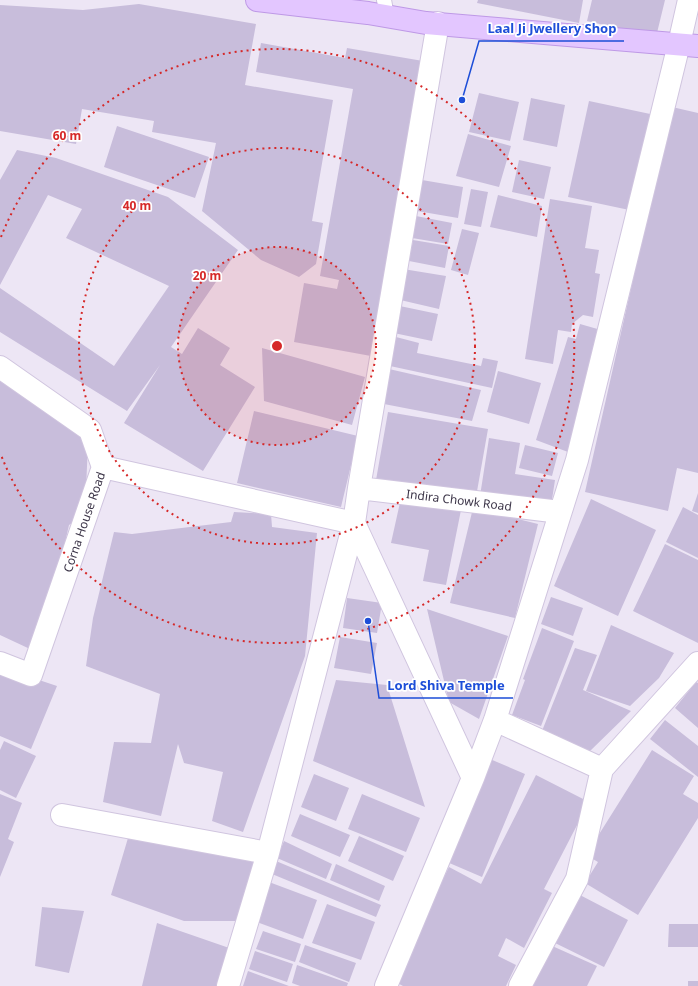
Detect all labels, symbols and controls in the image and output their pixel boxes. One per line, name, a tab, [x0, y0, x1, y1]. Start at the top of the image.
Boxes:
callout: Laal Ji Jwellery Shop	[479, 16, 624, 41]
text: Laal Ji Jwellery Shop	[488, 19, 616, 37]
text: 60 m	[53, 127, 81, 144]
text: 40 m	[123, 197, 151, 214]
text: 20 m	[193, 267, 221, 284]
centre of rings	[270, 339, 284, 353]
street label: Corna House Road	[59, 470, 109, 574]
street label: Indira Chowk Road	[405, 485, 513, 515]
callout: Lord Shiva Temple	[379, 673, 513, 698]
text: Lord Shiva Temple	[387, 676, 505, 694]

